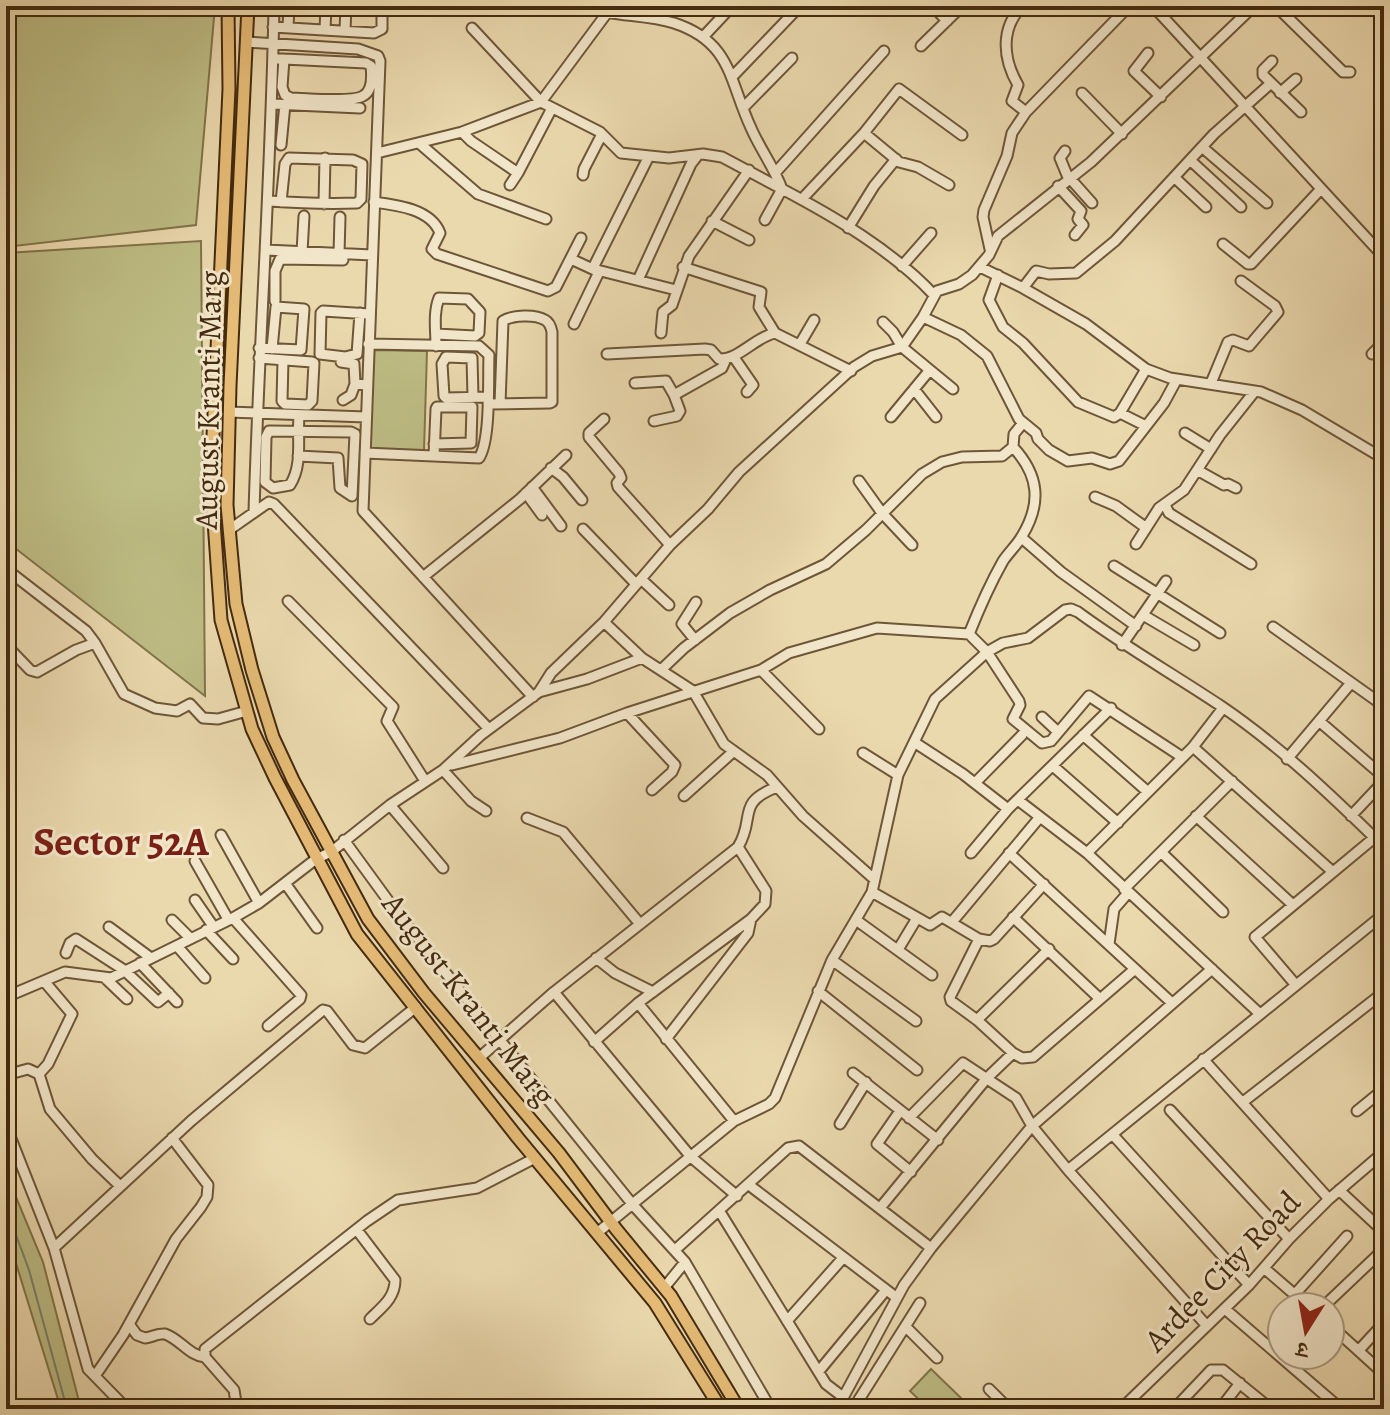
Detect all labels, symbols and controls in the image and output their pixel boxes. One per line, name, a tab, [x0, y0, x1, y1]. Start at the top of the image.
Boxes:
street label: August Kranti Marg	[184, 270, 232, 531]
district label: Sector 52A	[33, 814, 210, 869]
street label: August Kranti Marg	[371, 883, 566, 1115]
street label: Ardee City Road	[1133, 1180, 1311, 1362]
north arrow	[1266, 1291, 1346, 1371]
text: उ	[1292, 1334, 1313, 1366]

